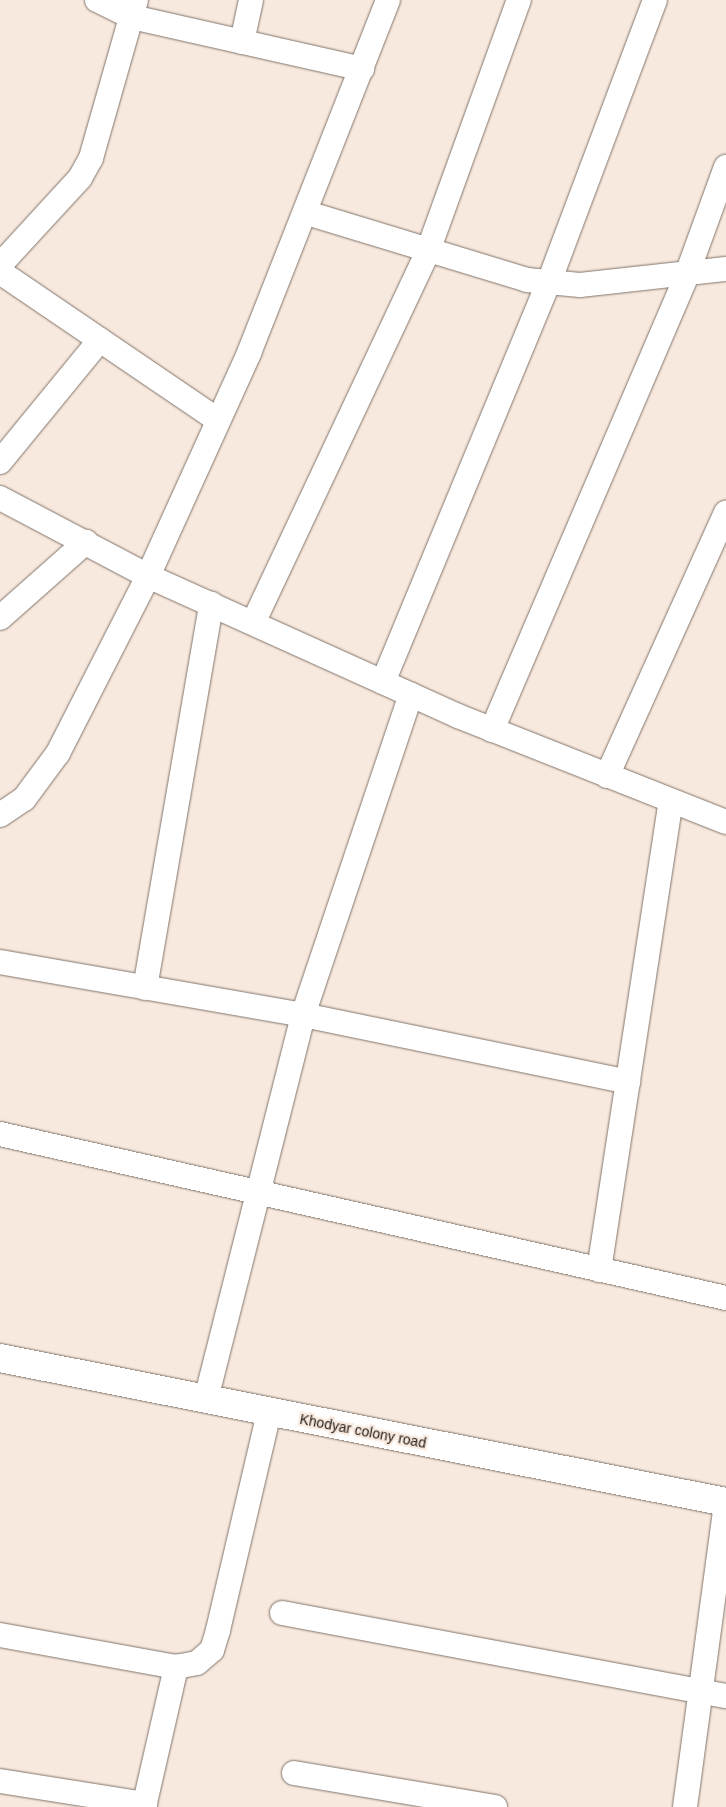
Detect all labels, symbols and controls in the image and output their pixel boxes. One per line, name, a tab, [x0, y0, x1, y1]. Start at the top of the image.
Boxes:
street label: Khodyar colony road	[298, 1411, 428, 1451]

